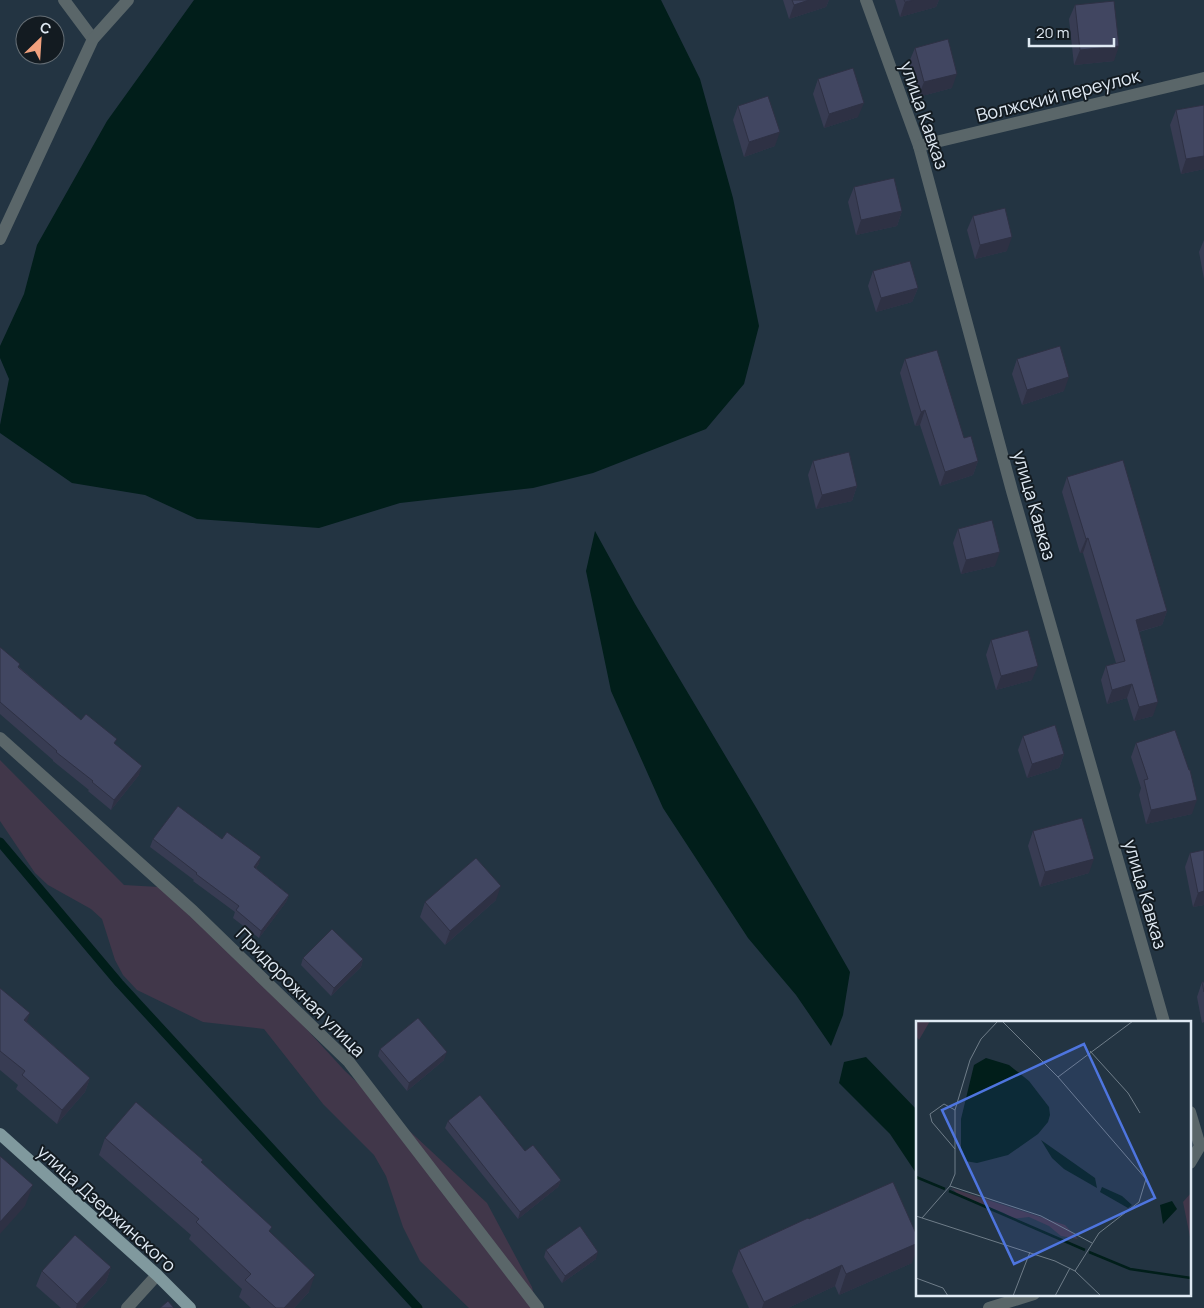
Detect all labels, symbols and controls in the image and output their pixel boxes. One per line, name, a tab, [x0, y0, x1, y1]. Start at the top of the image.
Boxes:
north arrow	[15, 15, 65, 65]
scale bar	[1029, 15, 1114, 47]
text: С	[37, 17, 54, 39]
text: 20 m	[1036, 22, 1069, 43]
street label: улица Кавказ	[895, 58, 955, 172]
street label: Волжский переулок	[974, 63, 1143, 127]
street label: улица Кавказ	[1008, 447, 1062, 563]
street label: улица Кавказ	[1119, 836, 1173, 952]
street label: Придорожная улица	[231, 922, 371, 1062]
inset map	[916, 1021, 1192, 1296]
street label: улица Дзержинского	[32, 1139, 182, 1277]

